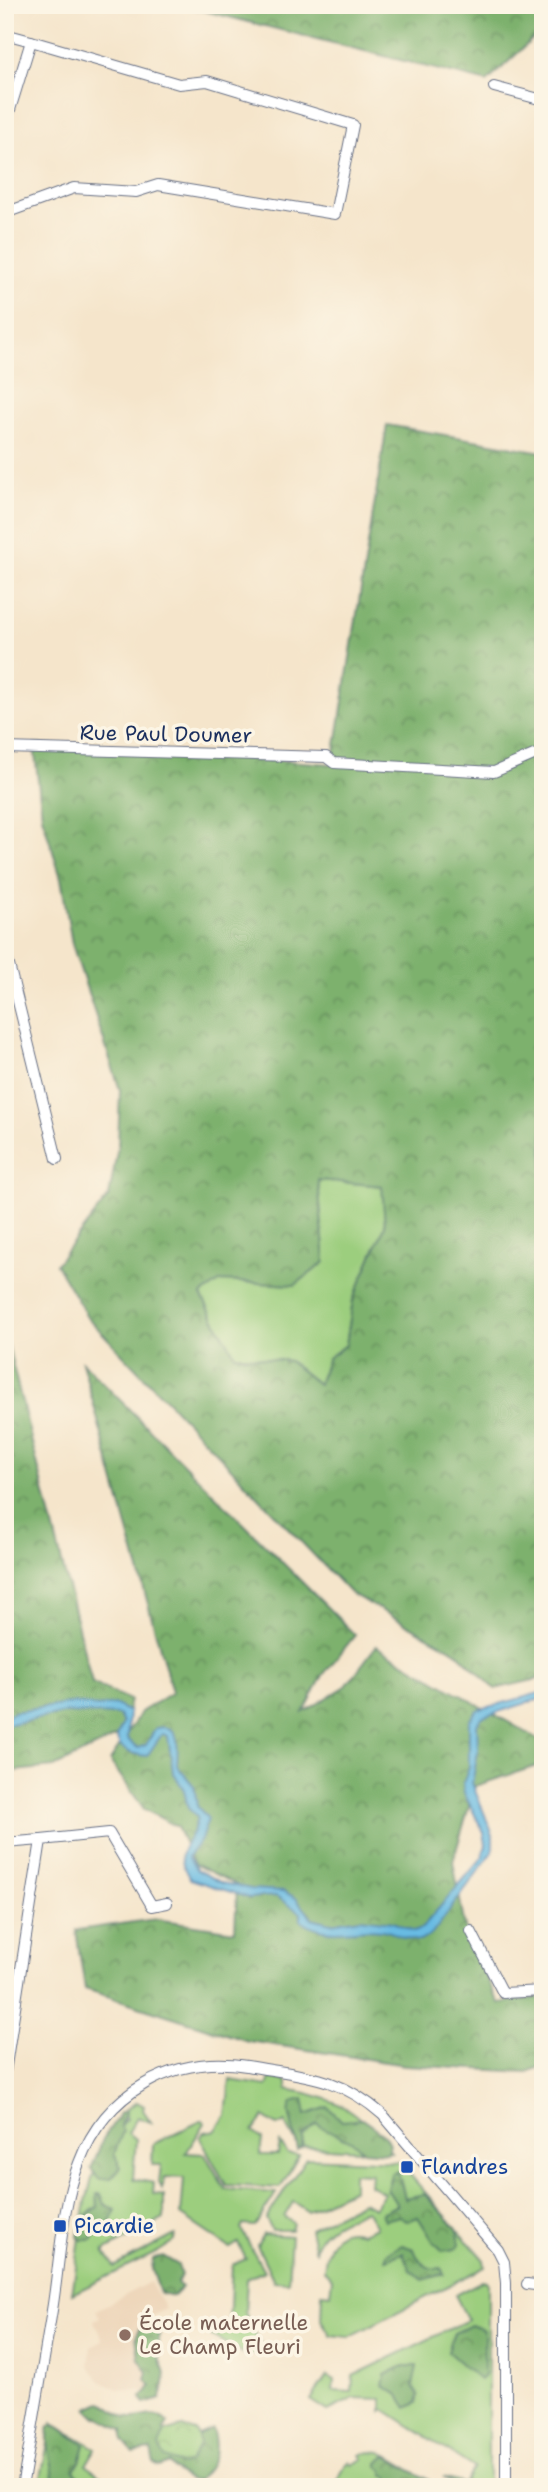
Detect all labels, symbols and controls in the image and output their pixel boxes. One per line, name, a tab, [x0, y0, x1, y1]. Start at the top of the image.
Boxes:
street label: Rue Paul Doumer	[79, 718, 253, 750]
place label: Flandres	[421, 2153, 508, 2181]
marker: Flandres	[399, 2159, 415, 2175]
place label: Picardie	[74, 2212, 154, 2240]
marker: Picardie	[52, 2218, 68, 2234]
place label: École maternelle Le Champ Fleuri	[139, 2308, 308, 2361]
marker: École maternelle Le Champ Fleuri	[117, 2327, 133, 2343]

